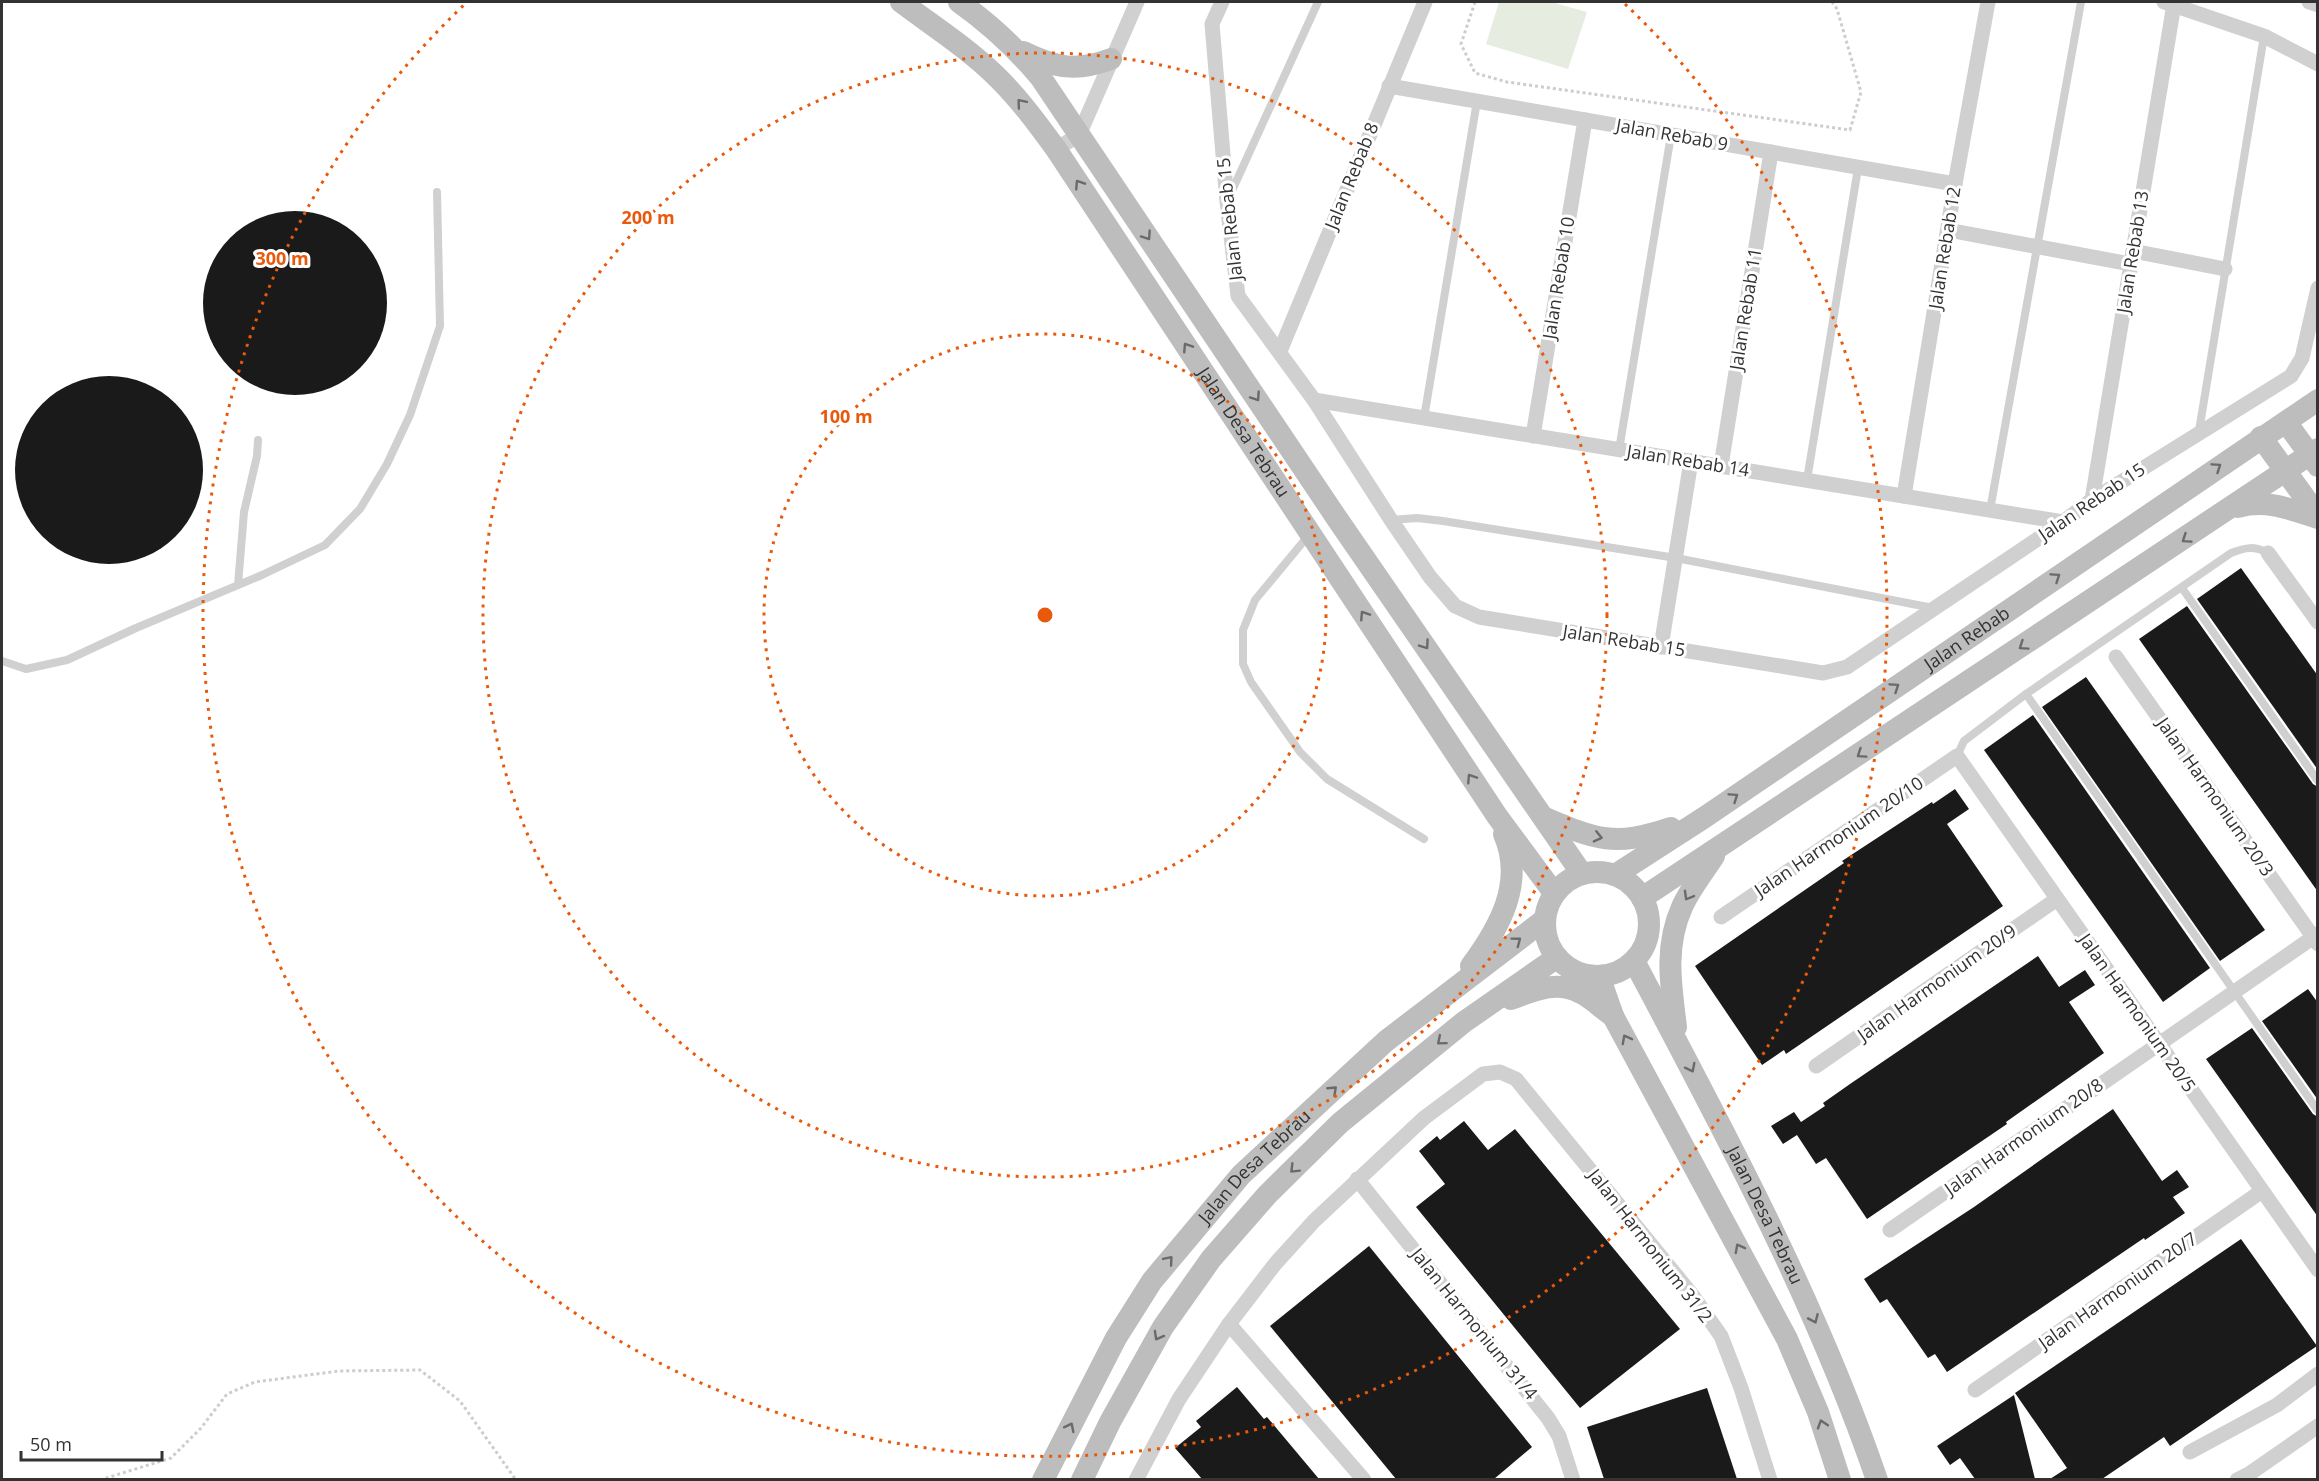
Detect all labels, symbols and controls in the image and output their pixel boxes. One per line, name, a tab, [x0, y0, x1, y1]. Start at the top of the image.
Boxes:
one-way arrow	[1017, 99, 1028, 110]
street label: Jalan Rebab 9	[1612, 112, 1730, 156]
street label: Jalan Rebab 8	[1318, 119, 1383, 235]
street label: Jalan Rebab 15	[1211, 156, 1248, 284]
one-way arrow	[1075, 180, 1087, 190]
street label: Jalan Rebab 12	[1922, 185, 1966, 313]
street label: Jalan Rebab 13	[2110, 189, 2154, 317]
text: 200 m	[621, 205, 675, 229]
street label: Jalan Rebab 10	[1536, 215, 1580, 343]
one-way arrow	[1140, 229, 1151, 240]
text: 300 m	[255, 246, 309, 270]
street label: Jalan Rebab 11	[1723, 246, 1767, 374]
one-way arrow	[1183, 343, 1194, 354]
street label: Jalan Desa Tebrau	[1192, 361, 1296, 502]
one-way arrow	[1249, 390, 1260, 401]
text: 100 m	[819, 404, 873, 428]
street label: Jalan Rebab 14	[1623, 438, 1751, 482]
street label: Jalan Rebab 15	[2032, 457, 2149, 547]
one-way arrow	[2210, 463, 2221, 474]
one-way arrow	[2181, 531, 2192, 542]
one-way arrow	[2049, 573, 2060, 584]
street label: Jalan Rebab	[1917, 600, 2014, 677]
centre of rings	[1035, 605, 1055, 625]
one-way arrow	[1360, 610, 1371, 621]
street label: Jalan Rebab 15	[1559, 618, 1687, 662]
one-way arrow	[1418, 638, 1429, 649]
one-way arrow	[2019, 639, 2029, 651]
one-way arrow	[1888, 683, 1899, 694]
street label: Jalan Harmonium 20/3	[2151, 711, 2280, 881]
one-way arrow	[1856, 747, 1867, 758]
street label: Jalan Harmonium 20/10	[1748, 771, 1928, 903]
one-way arrow	[1467, 773, 1478, 784]
one-way arrow	[1727, 793, 1738, 804]
one-way arrow	[1593, 830, 1603, 843]
one-way arrow	[1684, 890, 1695, 900]
street label: Jalan Harmonium 20/9	[1851, 918, 2021, 1047]
street label: Jalan Harmonium 20/5	[2073, 927, 2202, 1097]
one-way arrow	[1510, 937, 1521, 948]
one-way arrow	[1437, 1034, 1448, 1045]
one-way arrow	[1622, 1035, 1633, 1046]
one-way arrow	[1683, 1062, 1695, 1073]
street label: Jalan Harmonium 20/8	[1938, 1072, 2108, 1201]
one-way arrow	[1326, 1086, 1337, 1097]
street label: Jalan Desa Tebrau	[1191, 1104, 1315, 1230]
street label: Jalan Desa Tebrau	[1721, 1140, 1809, 1288]
one-way arrow	[1290, 1161, 1301, 1172]
street label: Jalan Harmonium 31/2	[1582, 1162, 1718, 1327]
street label: Jalan Harmonium 20/7	[2032, 1226, 2202, 1355]
street label: Jalan Harmonium 31/4	[1405, 1241, 1543, 1404]
one-way arrow	[1735, 1243, 1746, 1254]
one-way arrow	[1162, 1256, 1173, 1267]
one-way arrow	[1807, 1312, 1819, 1323]
one-way arrow	[1154, 1330, 1165, 1340]
one-way arrow	[1817, 1419, 1829, 1430]
one-way arrow	[1063, 1423, 1074, 1434]
scale bar	[21, 1424, 162, 1462]
text: 50 m	[30, 1432, 72, 1456]

